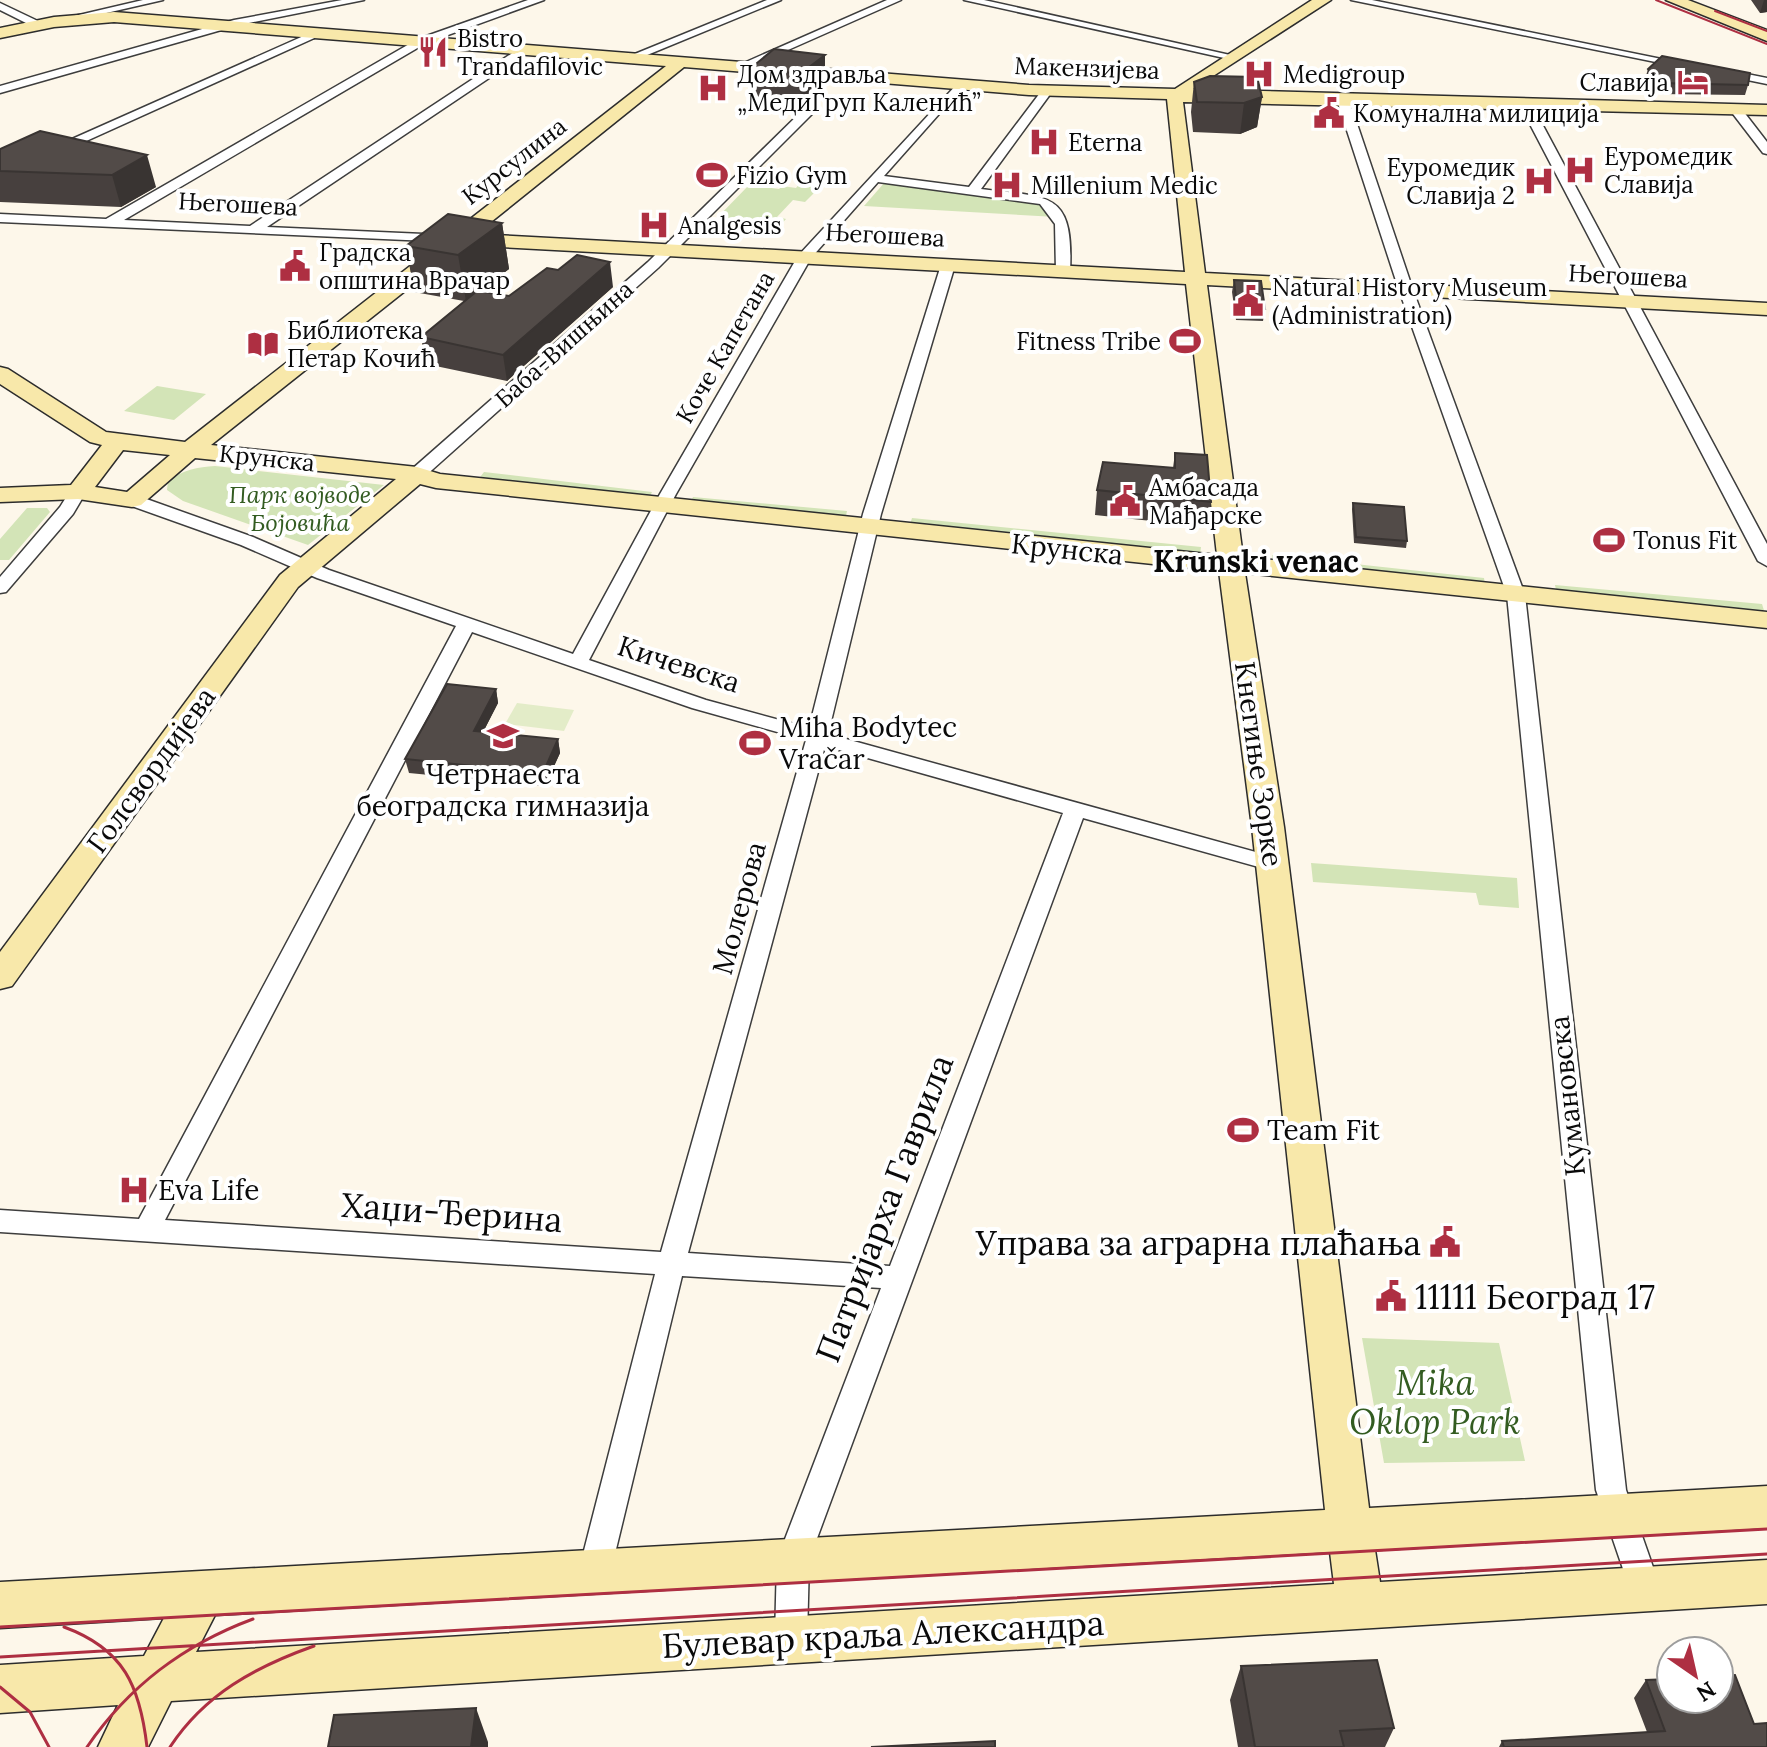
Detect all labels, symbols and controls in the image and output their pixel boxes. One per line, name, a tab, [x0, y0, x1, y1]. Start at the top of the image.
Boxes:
place label: Bistro Trandafilovic	[457, 23, 603, 82]
restaurant icon: Bistro Trandafilovic	[416, 35, 450, 69]
street label: Макензијева	[1014, 50, 1160, 86]
hospital icon: Medigroup	[1242, 57, 1276, 91]
place label: Дом здравља „МедиГруп Каленић”	[737, 59, 981, 118]
place label: Medigroup	[1283, 59, 1405, 90]
hotel icon: Славија	[1676, 65, 1710, 99]
place label: Славија	[1579, 67, 1669, 98]
hospital icon: Дом здравља „МедиГруп Каленић”	[696, 71, 730, 105]
public building icon: Комунална милиција	[1312, 96, 1346, 130]
place label: Комунална милиција	[1353, 98, 1599, 129]
street label: Курсулина	[455, 110, 573, 212]
hospital icon: Eterna	[1027, 125, 1061, 159]
place label: Eterna	[1068, 127, 1142, 158]
place label: Еуромедик Славија	[1604, 141, 1733, 200]
place label: Еуромедик Славија 2	[1386, 152, 1515, 211]
hospital icon: Еуромедик Славија	[1563, 153, 1597, 187]
sports icon: Fizio Gym	[695, 158, 729, 192]
place label: Fizio Gym	[736, 160, 848, 191]
hospital icon: Еуромедик Славија 2	[1522, 164, 1556, 198]
hospital icon: Millenium Medic	[990, 168, 1024, 202]
place label: Millenium Medic	[1031, 170, 1218, 201]
street label: Његошева	[177, 185, 299, 223]
hospital icon: Analgesis	[637, 208, 671, 242]
place label: Analgesis	[677, 210, 782, 241]
street label: Његошева	[824, 216, 946, 254]
place label: Градска општина Врачар	[319, 237, 510, 296]
public building icon: Градска општина Врачар	[278, 249, 312, 283]
street label: Његошева	[1567, 257, 1689, 295]
street label: Коче Капетана	[669, 265, 781, 429]
place label: Natural History Museum (Administration)	[1272, 272, 1547, 331]
street label: Баба-Вишњина	[488, 274, 640, 414]
public building icon: Natural History Museum (Administration)	[1231, 284, 1265, 318]
place label: Библиотека Петар Кочић	[287, 315, 436, 374]
sports icon: Fitness Tribe	[1168, 324, 1202, 358]
place label: Fitness Tribe	[1016, 326, 1161, 357]
library icon: Библиотека Петар Кочић	[246, 327, 280, 361]
street label: Крунска	[218, 438, 316, 478]
place label: Амбасада Мађарске	[1148, 472, 1262, 531]
park label: Парк војводе Бојовића	[229, 479, 371, 538]
public building icon: Амбасада Мађарске	[1108, 484, 1142, 518]
sports icon: Tonus Fit	[1592, 523, 1626, 557]
street label: Крунска	[1009, 525, 1125, 573]
place label: Tonus Fit	[1633, 525, 1738, 556]
district label: Krunski venac	[1153, 542, 1359, 580]
street label: Кичевска	[613, 627, 745, 701]
street label: Кнегиње Зорке	[1227, 659, 1291, 869]
street label: Голсвордијева	[79, 680, 223, 860]
place label: Miha Bodytec Vračar	[778, 709, 957, 777]
school or university icon: Четрнаеста београдска гимназија	[486, 719, 520, 753]
sports icon: Miha Bodytec Vračar	[738, 726, 772, 760]
place label: Четрнаеста београдска гимназија	[357, 756, 649, 824]
street label: Молерова	[704, 838, 774, 978]
street label: Кумановска	[1541, 1014, 1593, 1178]
street label: Патријарха Гаврила	[806, 1048, 963, 1368]
place label: Team Fit	[1267, 1112, 1380, 1148]
sports icon: Team Fit	[1226, 1113, 1260, 1147]
place label: Eva Life	[158, 1172, 259, 1208]
hospital icon: Eva Life	[117, 1173, 151, 1207]
street label: Хаџи-Ђерина	[340, 1183, 564, 1241]
place label: Управа за аграрна плаћања	[975, 1221, 1421, 1264]
public building icon: Управа за аграрна плаћања	[1428, 1225, 1462, 1259]
place label: 11111 Београд 17	[1415, 1275, 1655, 1318]
public building icon: 11111 Београд 17	[1374, 1279, 1408, 1313]
park label: Mika Oklop Park	[1349, 1361, 1521, 1443]
street label: Булевар краља Александра	[661, 1601, 1105, 1668]
north arrow	[1655, 1635, 1735, 1715]
text: N	[1691, 1675, 1721, 1708]

